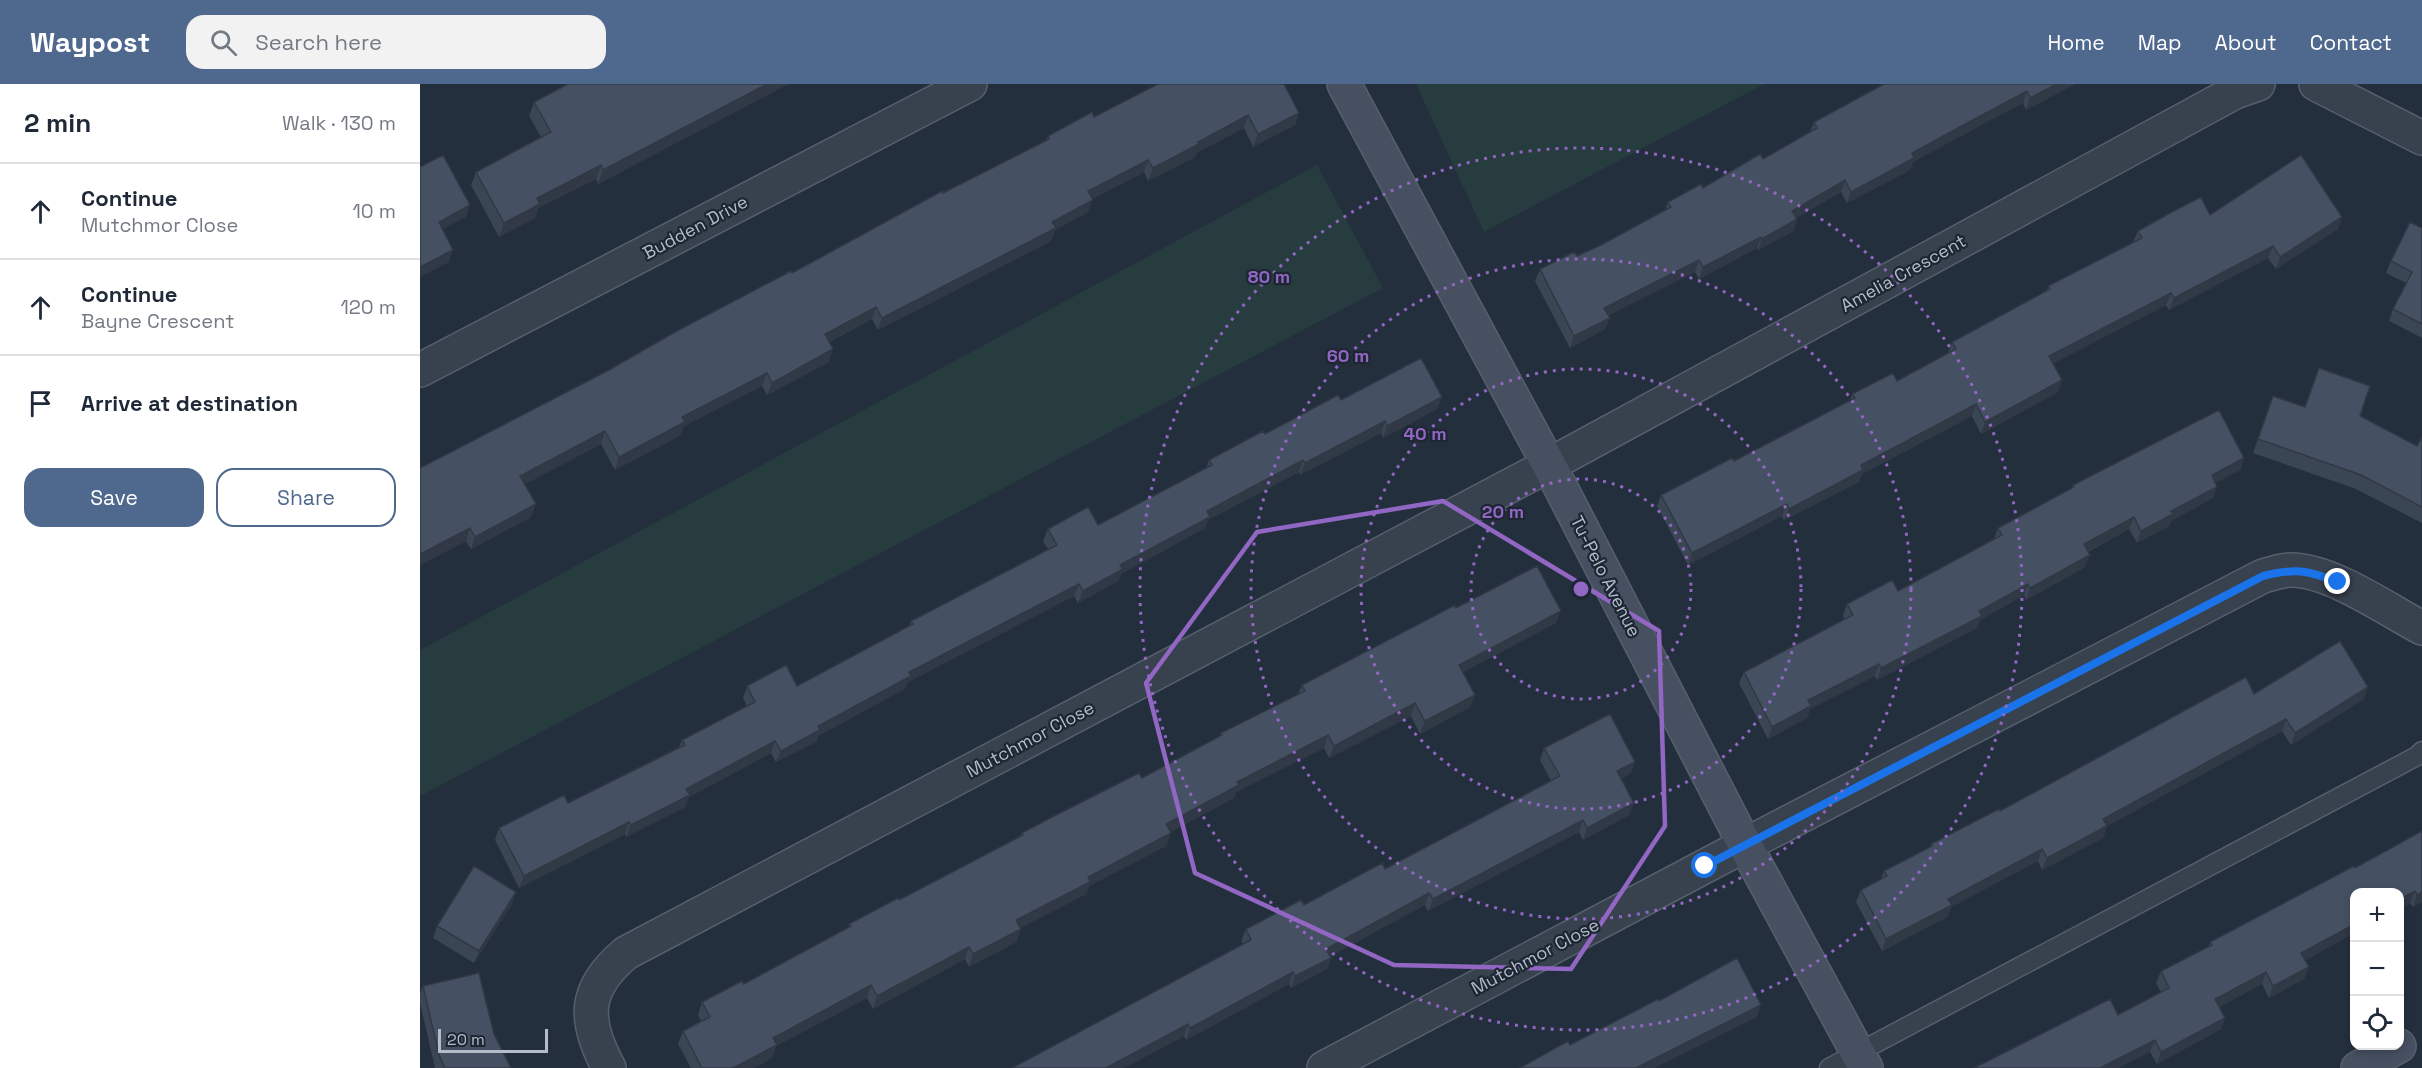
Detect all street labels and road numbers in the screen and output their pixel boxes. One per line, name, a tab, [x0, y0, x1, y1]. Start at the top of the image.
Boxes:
street label: Budden Drive	[639, 190, 751, 264]
street label: Amelia Crescent	[1836, 229, 1970, 317]
street label: Tu-Pelo Avenue	[1566, 511, 1646, 641]
street label: Mutchmor Close	[962, 696, 1098, 782]
street label: Mutchmor Close	[1467, 913, 1603, 999]

